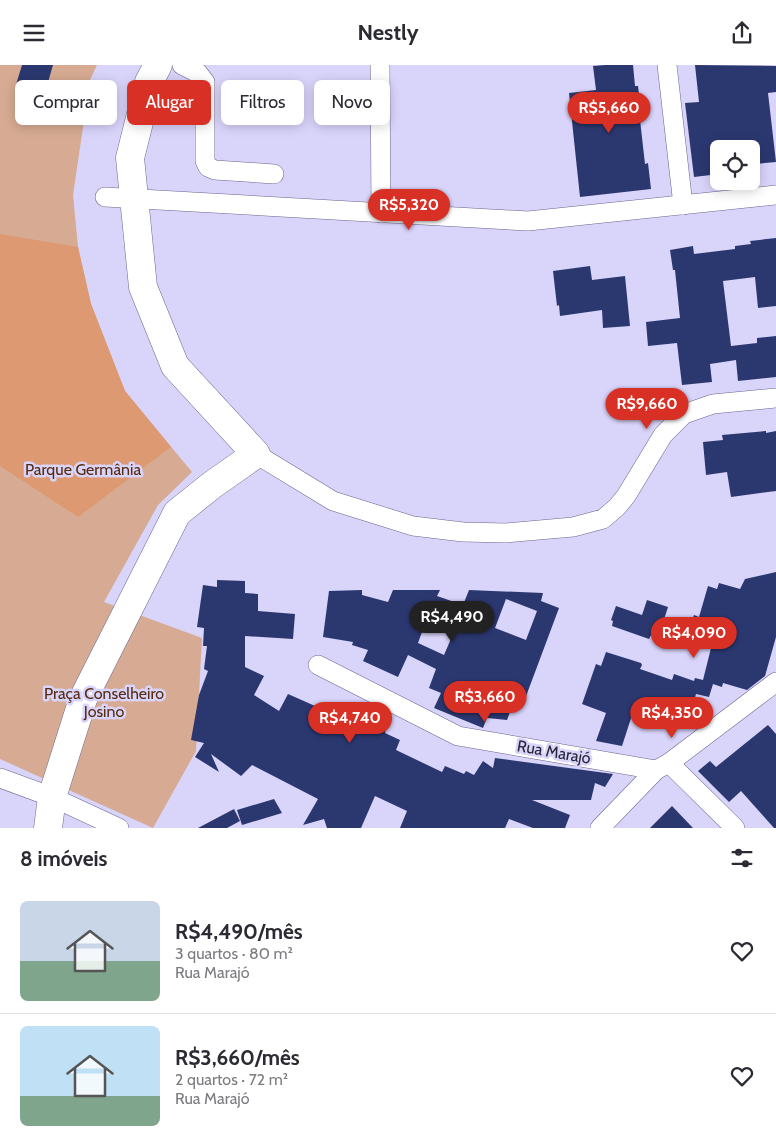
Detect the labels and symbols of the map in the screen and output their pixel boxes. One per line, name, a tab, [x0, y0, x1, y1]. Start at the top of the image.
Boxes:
pin: R$5,660	[563, 92, 655, 134]
pin: R$5,320	[363, 189, 455, 231]
pin: R$9,660	[601, 387, 693, 430]
park label: Parque Germânia	[25, 460, 141, 479]
pin: R$4,490	[406, 601, 498, 643]
pin: R$4,090	[648, 617, 740, 659]
pin: R$3,660	[439, 681, 531, 723]
park label: Praça Conselheiro Josino	[44, 684, 164, 721]
pin: R$4,350	[626, 697, 718, 739]
pin: R$4,740	[304, 701, 396, 744]
street label: Rua Marajó	[516, 736, 593, 768]

